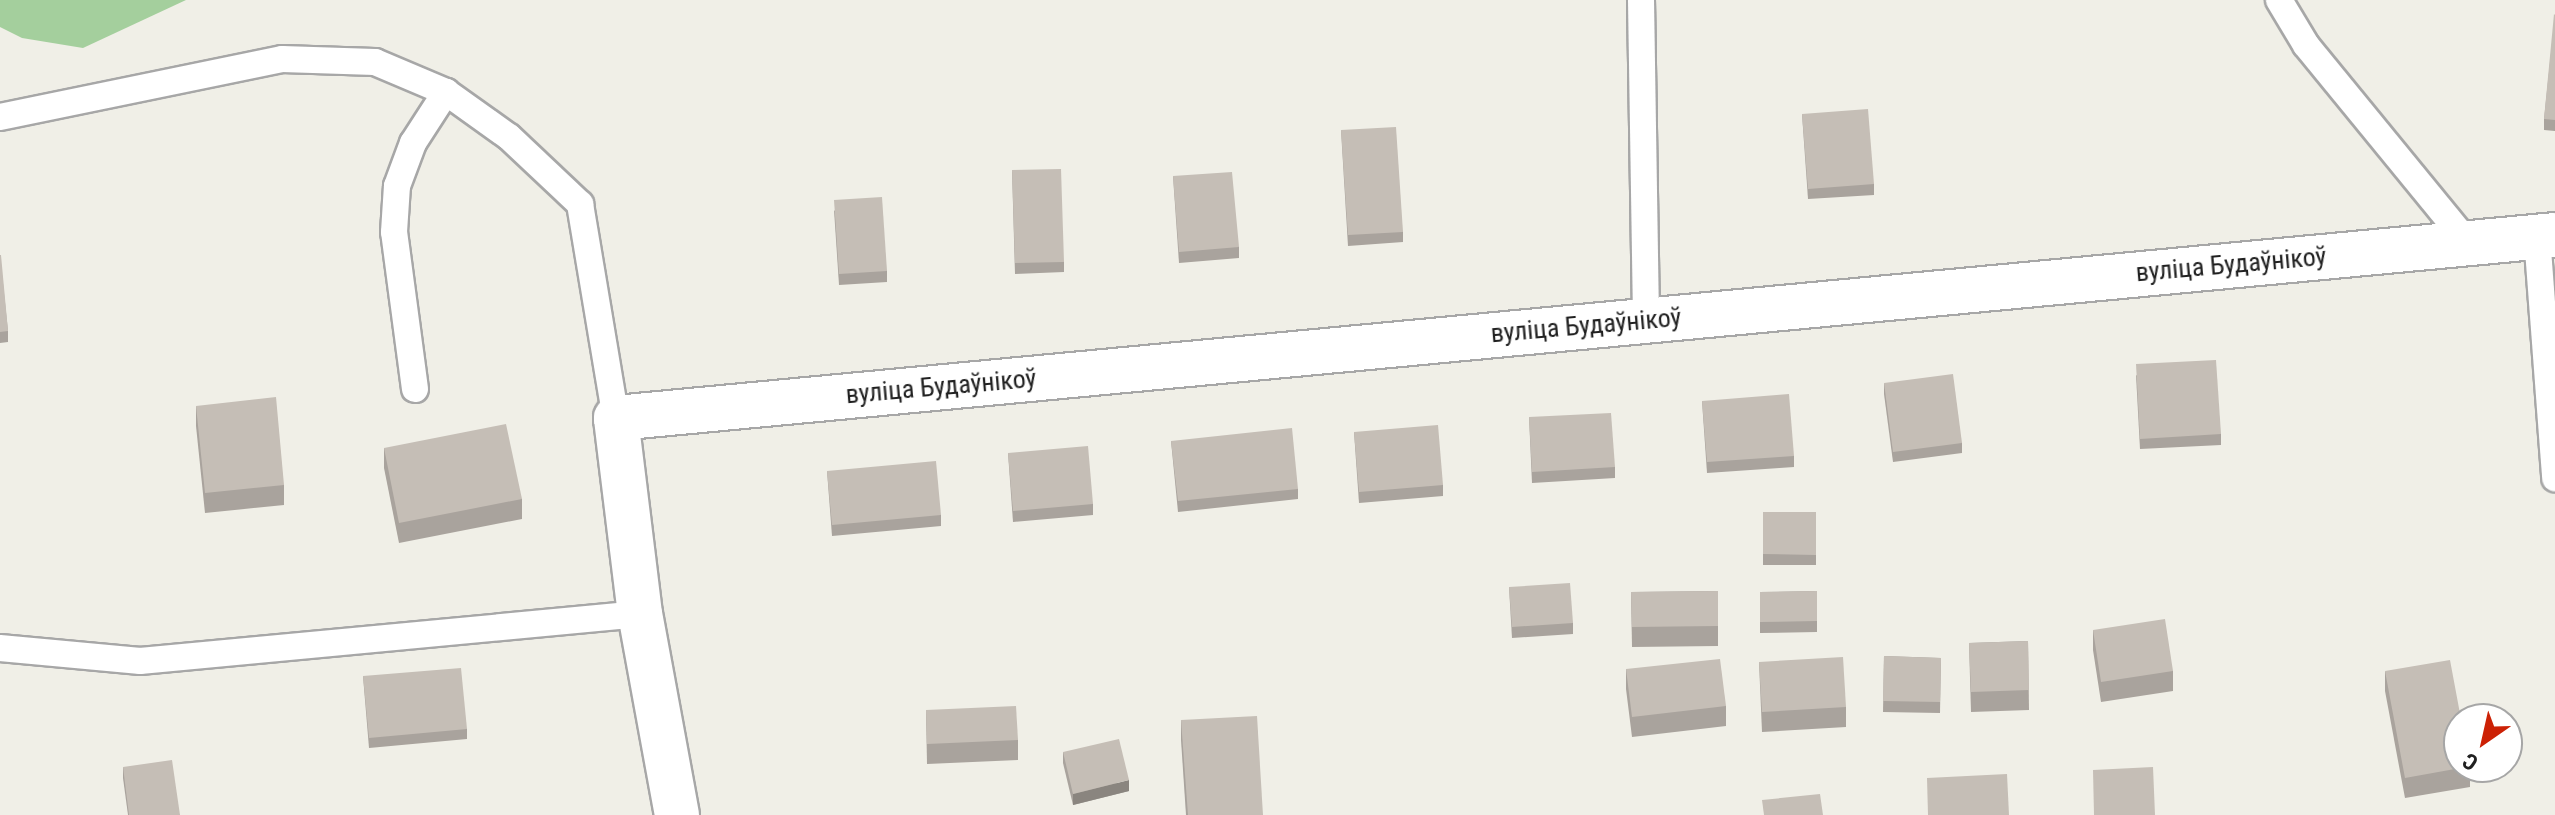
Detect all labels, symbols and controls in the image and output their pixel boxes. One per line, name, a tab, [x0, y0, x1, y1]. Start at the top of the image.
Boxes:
street label: вуліца Будаўнікоў	[2134, 241, 2328, 289]
street label: вуліца Будаўнікоў	[1489, 302, 1683, 350]
street label: вуліца Будаўнікоў	[844, 363, 1038, 411]
north arrow	[2443, 703, 2523, 783]
text: С	[2458, 748, 2483, 776]

